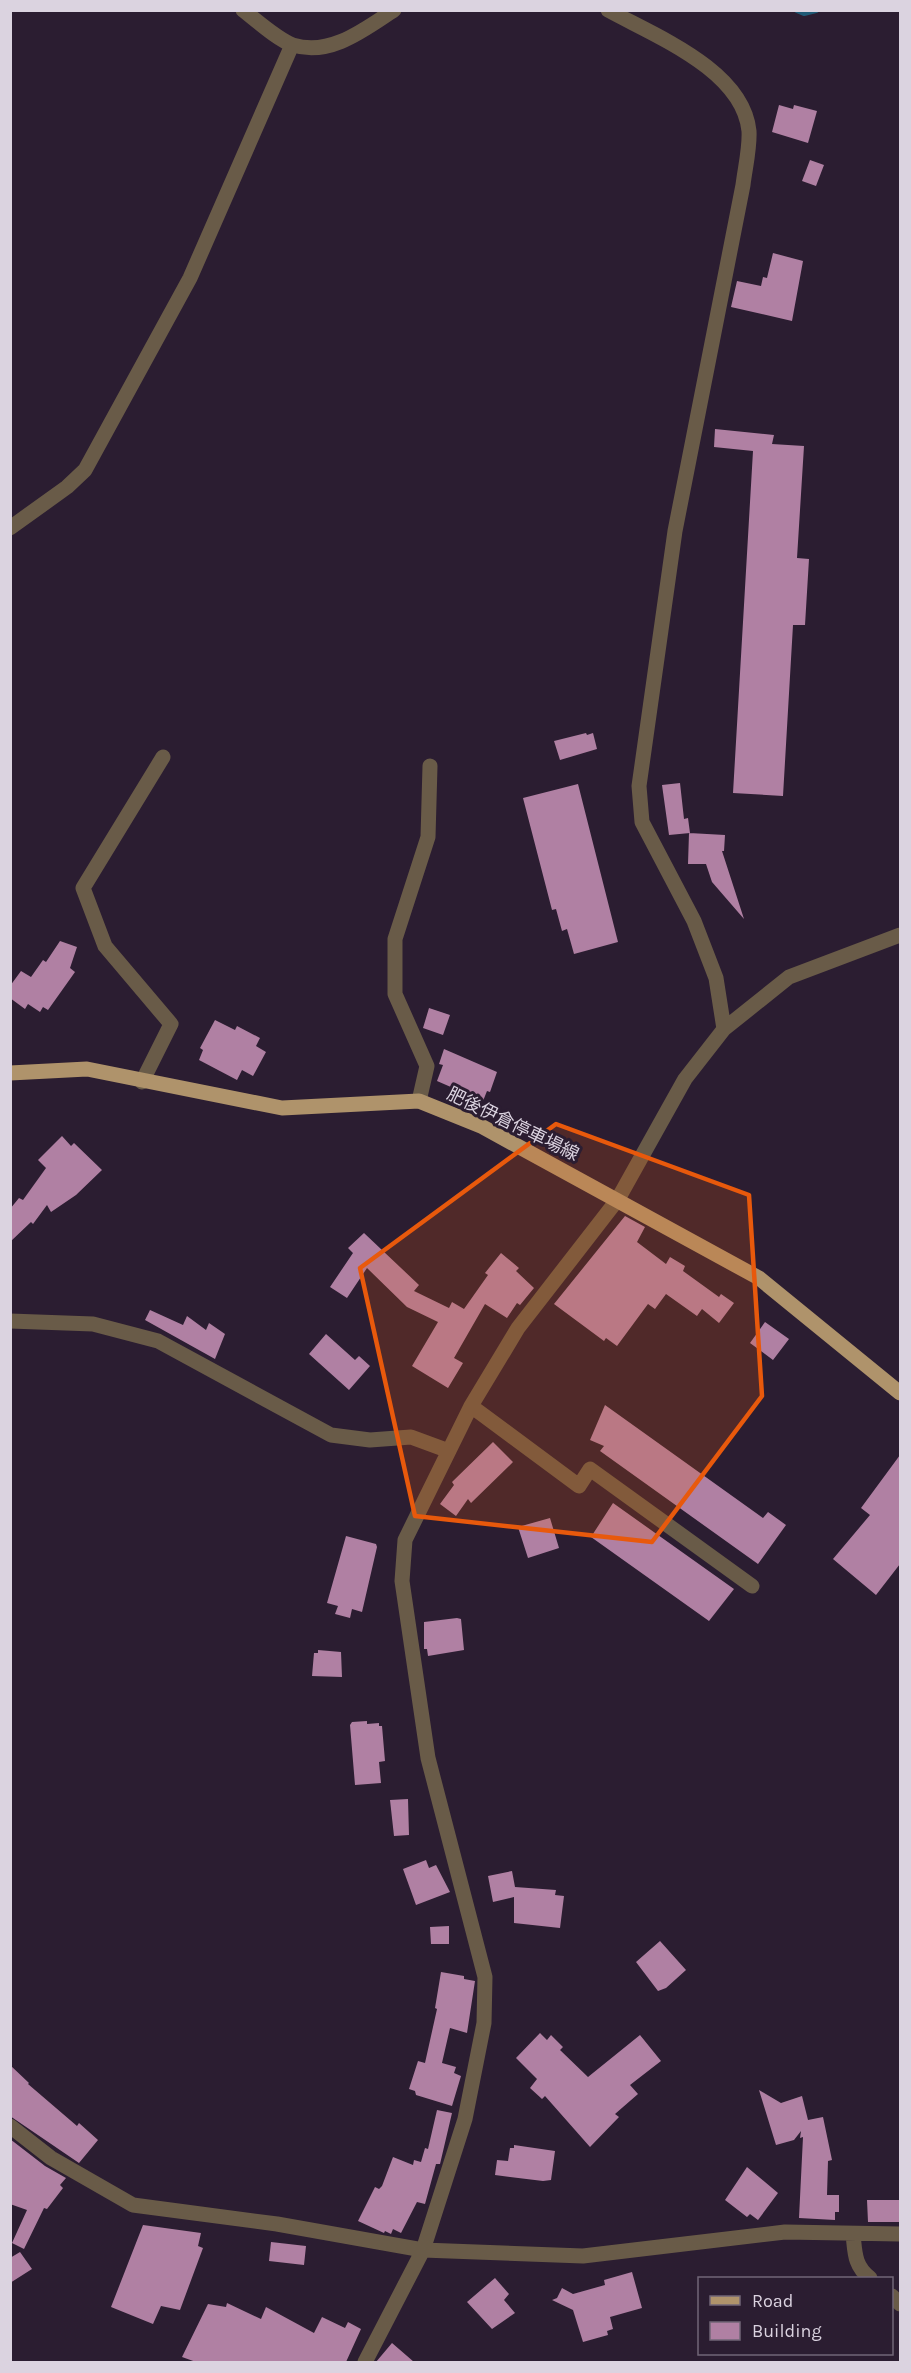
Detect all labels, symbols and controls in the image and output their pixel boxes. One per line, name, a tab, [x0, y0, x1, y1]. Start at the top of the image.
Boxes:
street label: 肥後伊倉停車場線	[443, 1083, 583, 1165]
legend	[698, 2277, 893, 2355]
text: Road	[752, 2290, 793, 2312]
text: Building	[752, 2320, 822, 2342]

